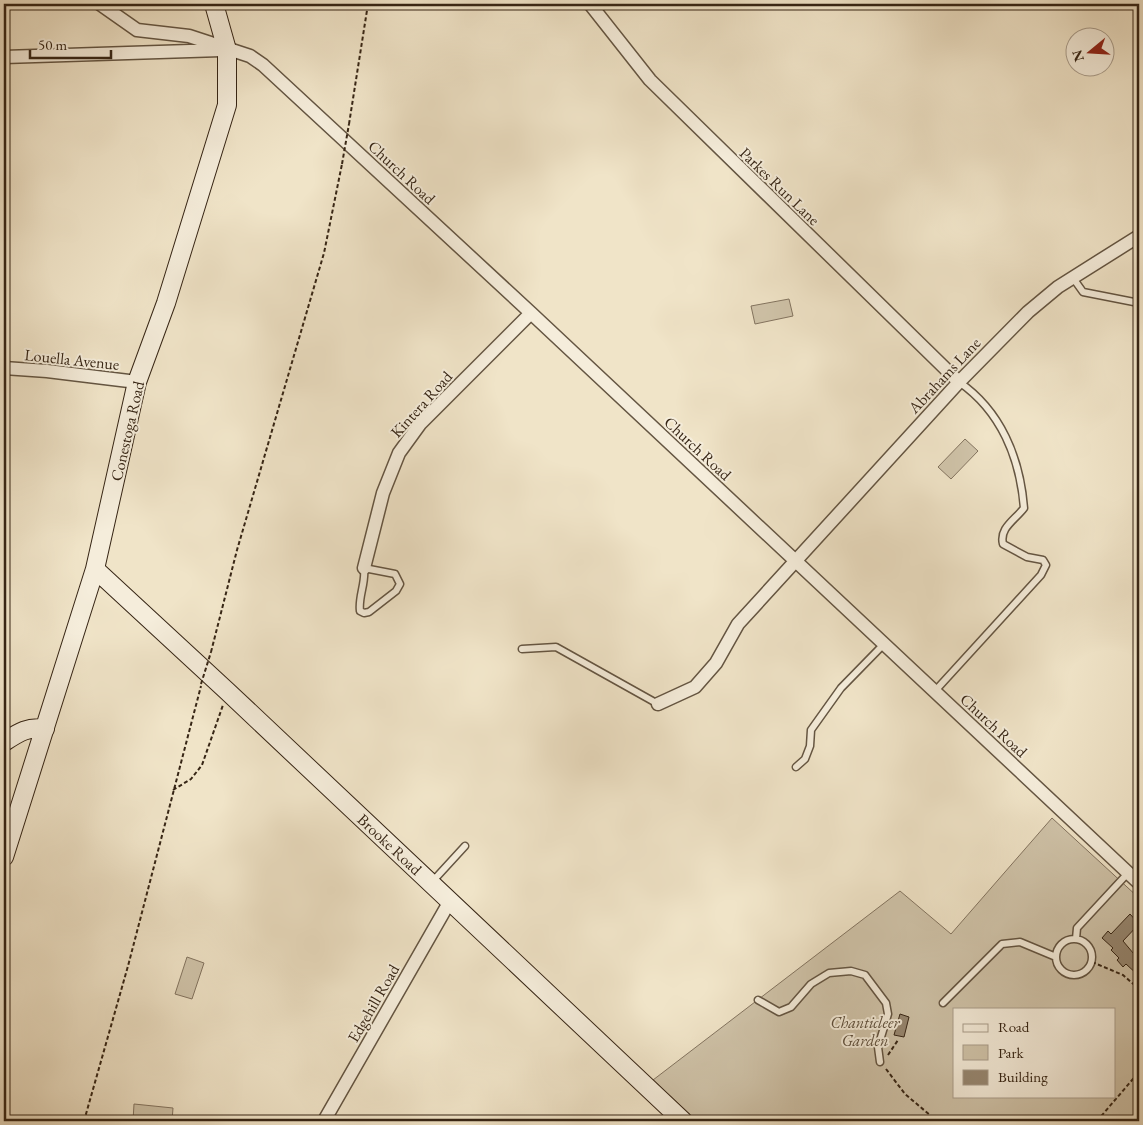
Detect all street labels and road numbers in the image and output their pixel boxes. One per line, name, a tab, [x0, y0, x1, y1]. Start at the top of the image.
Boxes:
street label: Church Road	[363, 136, 440, 210]
street label: Parkes Run Lane	[735, 143, 824, 230]
street label: Abrahams Lane	[903, 333, 985, 419]
street label: Louella Avenue	[24, 344, 120, 375]
street label: Kintera Road	[386, 366, 458, 442]
street label: Conestoga Road	[106, 378, 149, 483]
street label: Church Road	[659, 412, 736, 486]
street label: Church Road	[955, 689, 1032, 763]
street label: Brooke Road	[353, 809, 427, 880]
street label: Edgehill Road	[343, 960, 405, 1046]

